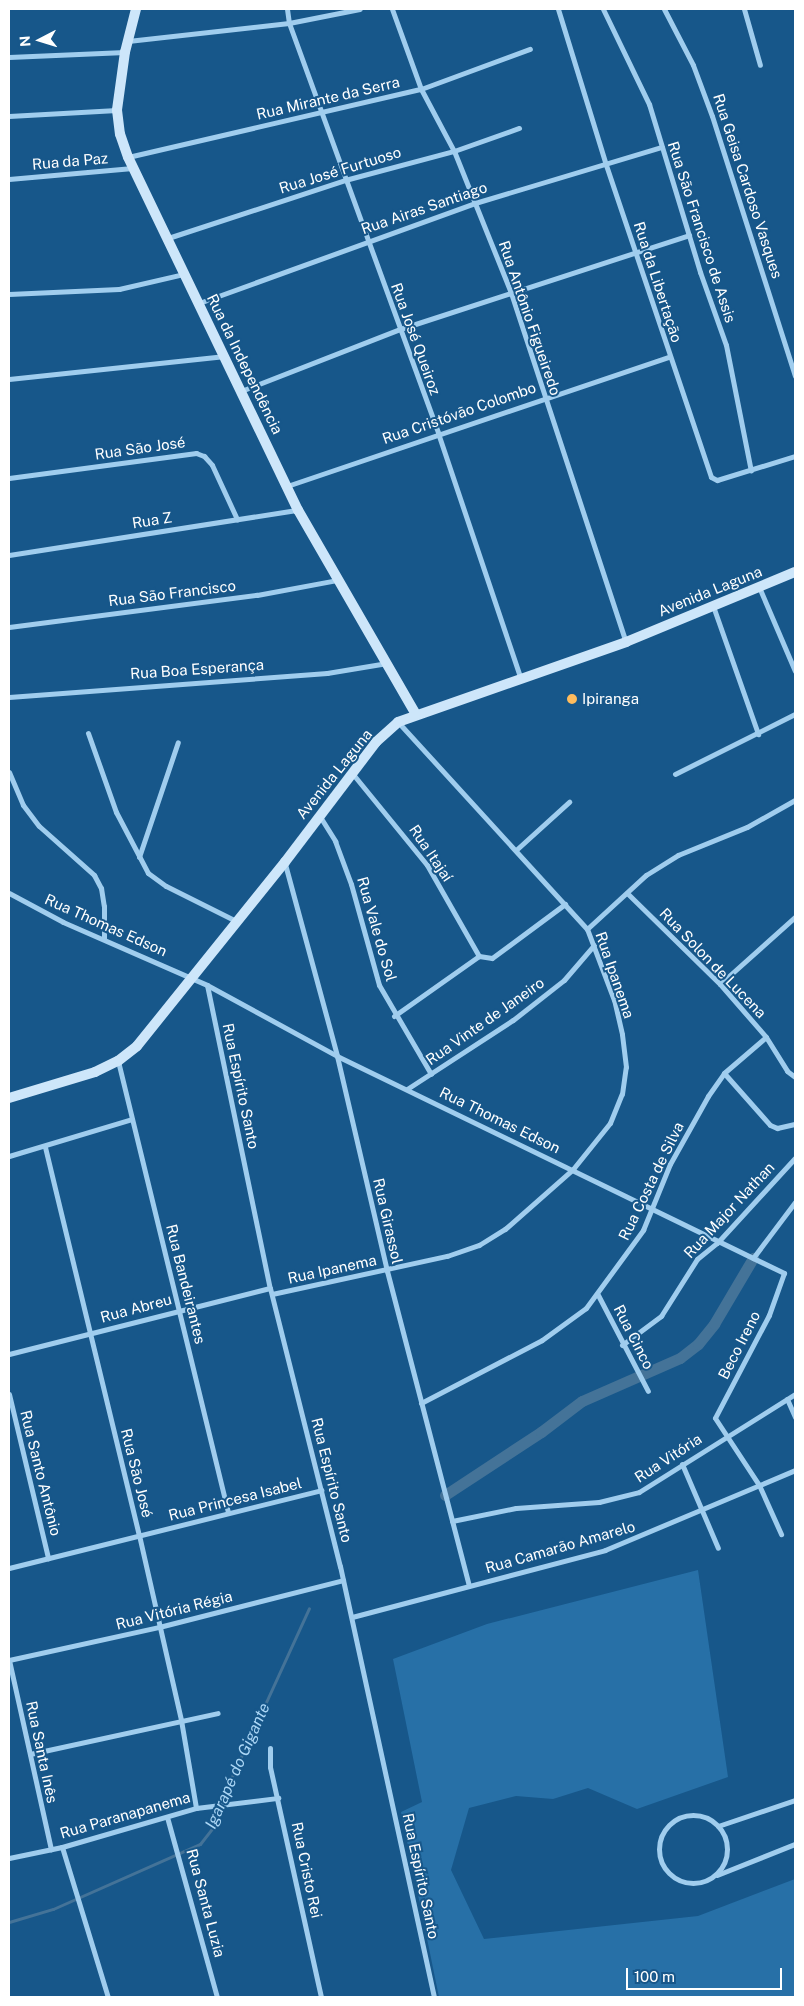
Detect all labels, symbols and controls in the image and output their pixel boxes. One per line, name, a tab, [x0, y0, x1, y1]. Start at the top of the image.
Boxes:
north arrow	[15, 15, 65, 65]
text: N	[17, 35, 34, 47]
street label: Rua Mirante da Serra	[254, 73, 402, 123]
street label: Rua Geisa Cardoso Vasques	[710, 91, 786, 281]
street label: Rua São Francisco de Assis	[664, 139, 740, 325]
street label: Rua José Furtuoso	[277, 143, 403, 197]
street label: Rua da Paz	[31, 149, 109, 173]
street label: Rua Airas Santiago	[359, 178, 489, 238]
street label: Rua da Libertação	[630, 219, 686, 345]
street label: Rua Antônio Figueiredo	[495, 238, 565, 398]
street label: Rua José Queiroz	[387, 280, 445, 398]
street label: Rua da Independência	[203, 291, 287, 437]
street label: Rua Cristóvão Colombo	[380, 378, 538, 448]
street label: Rua São José	[93, 433, 187, 463]
street label: Rua Z	[131, 508, 173, 532]
street label: Avenida Laguna	[655, 562, 765, 620]
street label: Rua São Francisco	[107, 576, 237, 610]
street label: Rua Boa Esperança	[129, 655, 265, 683]
place label: Ipiranga	[582, 690, 639, 708]
marker: Ipiranga	[566, 693, 578, 705]
street label: Avenida Laguna	[292, 725, 376, 823]
street label: Rua Itajaí	[405, 821, 457, 885]
street label: Rua Vale do Sol	[353, 874, 401, 984]
street label: Rua Thomas Edson	[42, 890, 170, 960]
street label: Rua Solon de Lucena	[656, 904, 770, 1022]
street label: Rua Ipanema	[592, 929, 638, 1021]
street label: Rua Vinte de Janeiro	[422, 973, 548, 1069]
street label: Rua Espírito Santo	[219, 1021, 263, 1151]
street label: Rua Thomas Edson	[437, 1083, 563, 1157]
street label: Rua Costa de Silva	[615, 1119, 687, 1243]
street label: Rua Major Nathan	[680, 1158, 778, 1262]
street label: Rua Girassol	[369, 1176, 407, 1266]
street label: Rua Bandeirantes	[162, 1222, 210, 1346]
street label: Rua Ipanema	[286, 1251, 378, 1287]
street label: Rua Abreu	[98, 1290, 174, 1326]
street label: Rua Cinco	[610, 1302, 658, 1372]
street label: Beco Ireno	[714, 1308, 764, 1382]
street label: Rua Santo Antônio	[17, 1408, 65, 1538]
street label: Rua Espírito Santo	[308, 1416, 356, 1544]
street label: Rua São José	[117, 1426, 157, 1520]
street label: Rua Vitória	[631, 1430, 705, 1486]
street label: Rua Princesa Isabel	[166, 1474, 304, 1524]
street label: Rua Camarão Amarelo	[483, 1517, 637, 1577]
street label: Rua Vitória Régia	[114, 1587, 234, 1633]
street label: Rua Santa Inês	[22, 1699, 62, 1805]
water label: Igarapé do Gigante	[202, 1700, 274, 1832]
street label: Rua Paranapanema	[58, 1788, 192, 1842]
street label: Rua Espírito Santo	[399, 1811, 443, 1941]
street label: Rua Cristo Rei	[288, 1820, 326, 1920]
street label: Rua Santa Luzia	[183, 1847, 229, 1959]
scale bar	[629, 1958, 785, 1990]
text: 100 m	[634, 1968, 675, 1985]

